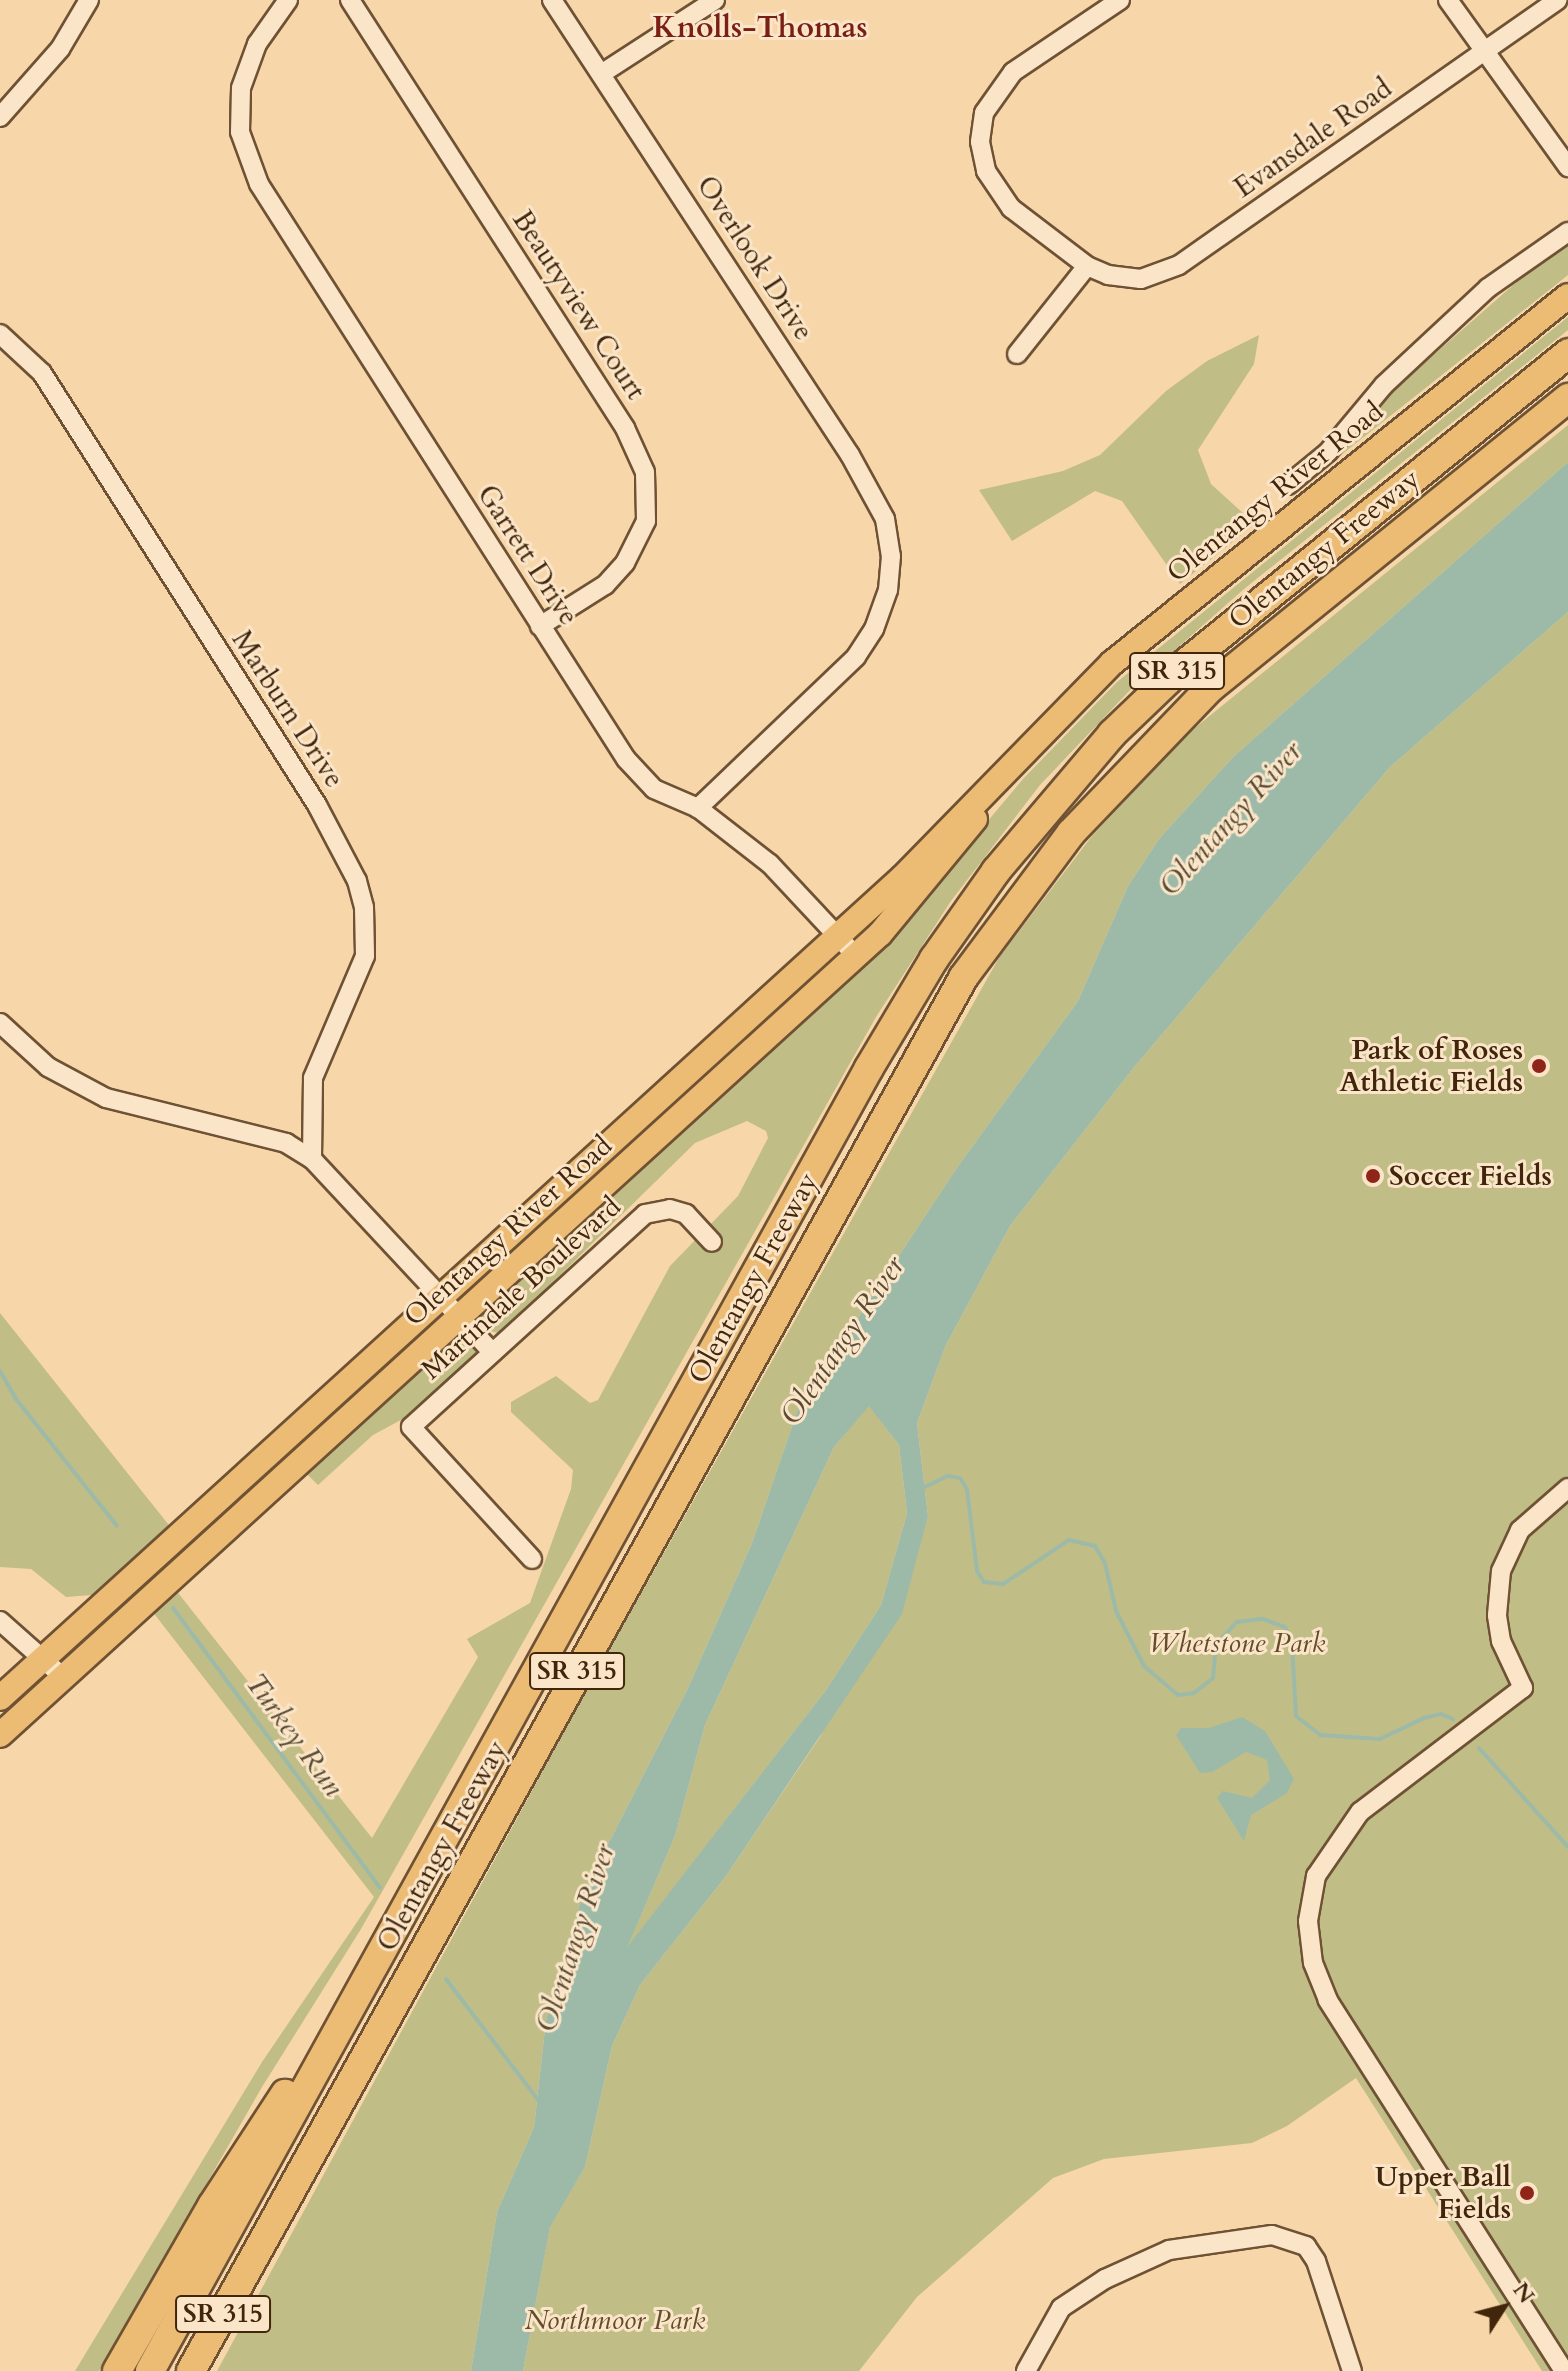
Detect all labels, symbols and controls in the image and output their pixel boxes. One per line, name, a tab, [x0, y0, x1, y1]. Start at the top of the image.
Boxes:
district label: Knolls-Thomas	[652, 10, 868, 46]
street label: Evansdale Road	[1228, 71, 1398, 205]
street label: Overlook Drive	[689, 170, 821, 346]
street label: Beautyview Court	[505, 204, 653, 406]
street label: Olentangy River Road	[1160, 395, 1390, 589]
street label: Olentangy Freeway	[1222, 462, 1426, 636]
street label: Garrett Drive	[470, 479, 586, 631]
street label: Marburn Drive	[225, 624, 351, 794]
road number: SR 315	[1129, 649, 1225, 693]
water label: Olentangy River	[1152, 734, 1310, 904]
place label: Park of Roses Athletic Fields	[1340, 1033, 1523, 1099]
marker: Park of Roses Athletic Fields	[1530, 1057, 1548, 1075]
street label: Olentangy River Road	[397, 1129, 619, 1333]
place label: Soccer Fields	[1389, 1159, 1552, 1193]
street label: Olentangy Freeway	[681, 1167, 825, 1389]
marker: Soccer Fields	[1364, 1167, 1382, 1185]
street label: Martindale Boulevard	[414, 1190, 628, 1386]
water label: Olentangy River	[773, 1250, 913, 1432]
park label: Whetstone Park	[1149, 1626, 1325, 1660]
road number: SR 315	[529, 1649, 625, 1693]
water label: Turkey Run	[237, 1666, 351, 1804]
street label: Olentangy Freeway	[370, 1735, 514, 1957]
water label: Olentangy River	[529, 1839, 623, 2037]
place label: Upper Ball Fields	[1375, 2160, 1511, 2226]
marker: Upper Ball Fields	[1518, 2184, 1536, 2202]
north arrow	[1464, 2267, 1544, 2347]
text: N	[1506, 2276, 1541, 2309]
road number: SR 315	[175, 2292, 271, 2336]
park label: Northmoor Park	[525, 2303, 705, 2337]

